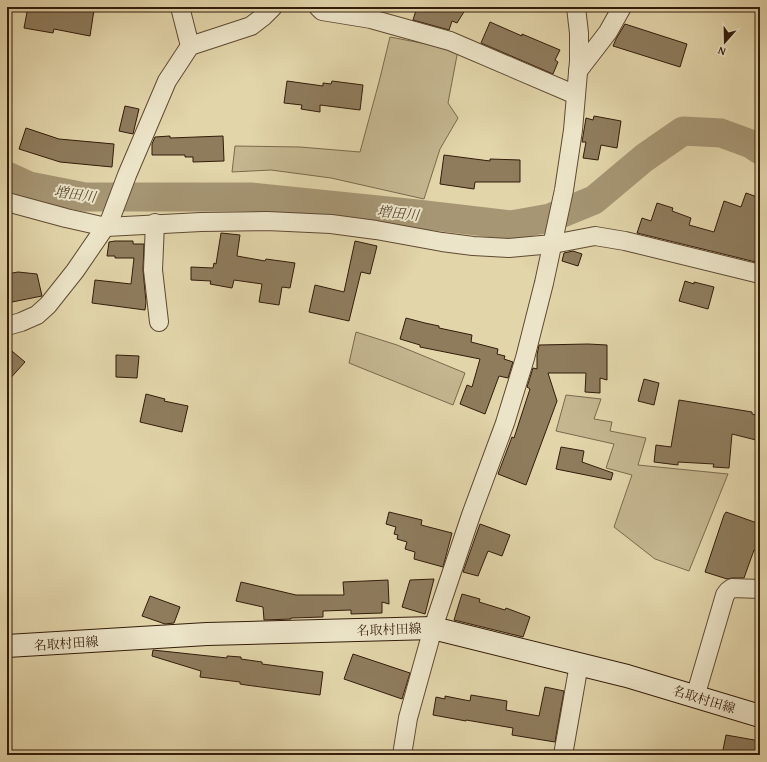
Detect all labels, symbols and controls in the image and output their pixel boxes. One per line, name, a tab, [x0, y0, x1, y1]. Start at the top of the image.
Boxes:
north arrow	[705, 22, 745, 62]
text: N	[715, 42, 728, 60]
water label: 増田川	[53, 181, 99, 207]
water label: 増田川	[376, 201, 422, 225]
street label: 名取村田線	[356, 619, 422, 640]
street label: 名取村田線	[33, 632, 99, 655]
street label: 名取村田線	[670, 681, 738, 718]

